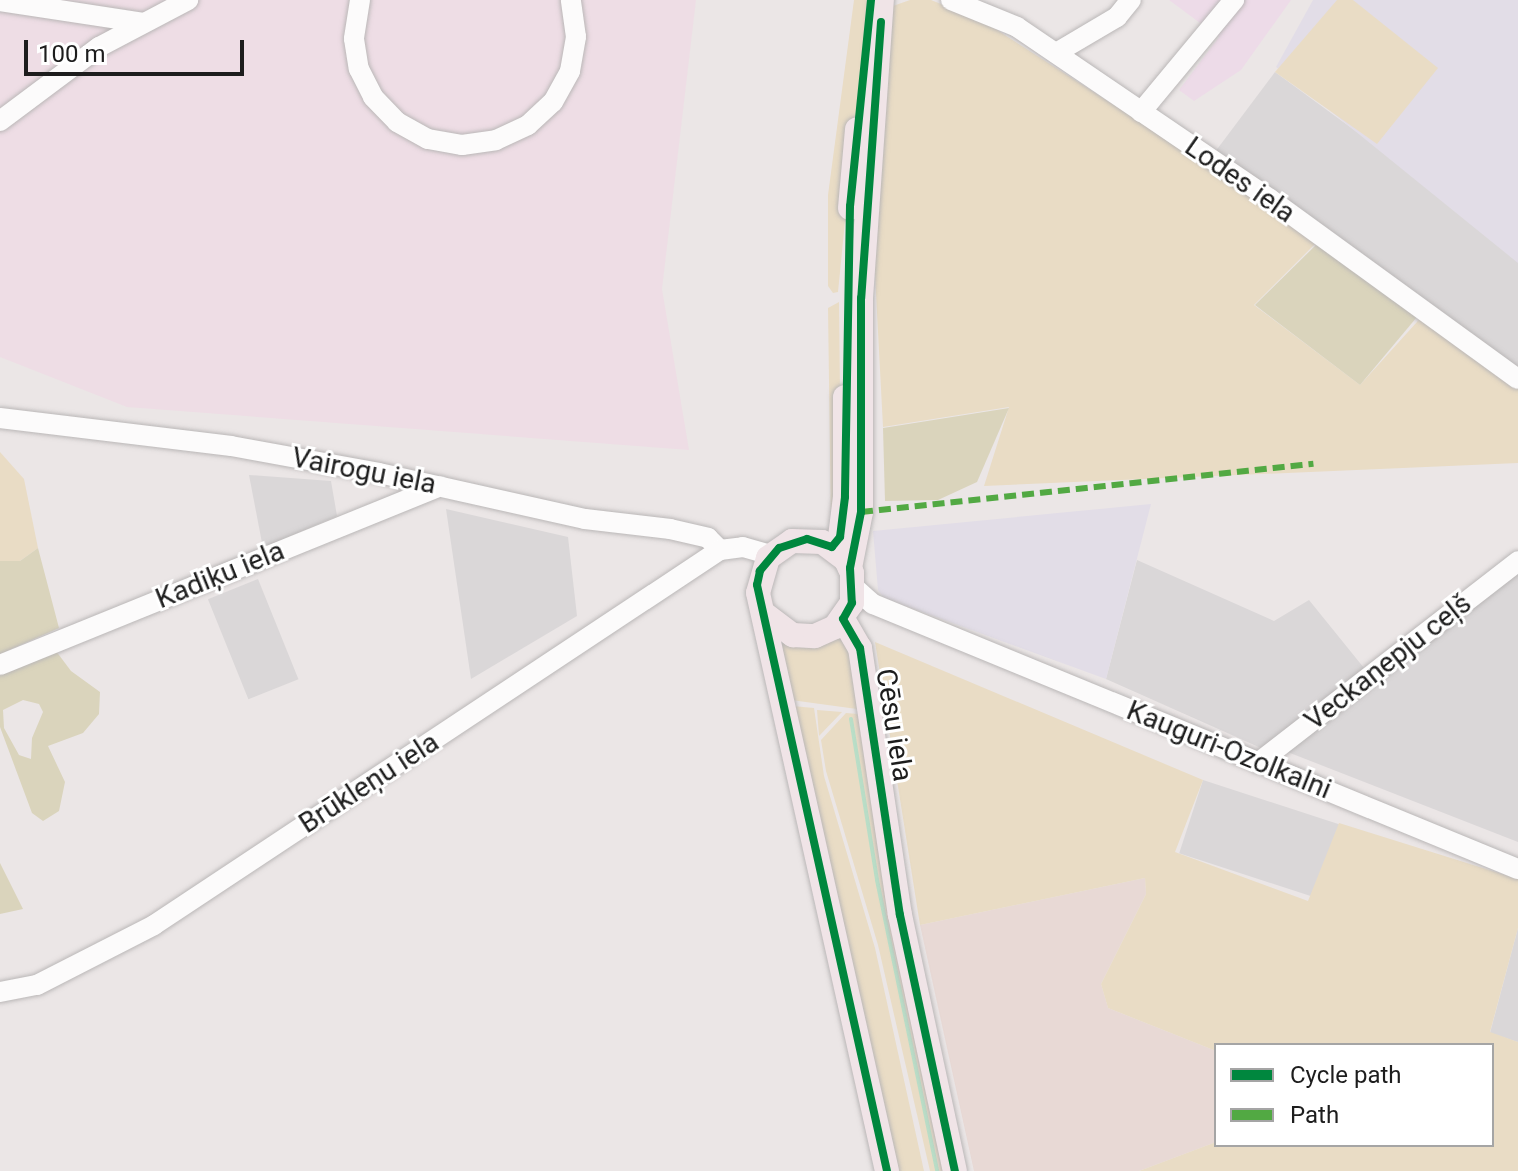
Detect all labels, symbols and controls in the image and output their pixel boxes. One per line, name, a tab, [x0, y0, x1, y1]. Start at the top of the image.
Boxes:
scale bar	[28, 24, 248, 74]
text: 100 m	[38, 40, 105, 68]
street label: Lodes iela	[1178, 130, 1302, 230]
street label: Vairogu iela	[289, 441, 439, 501]
street label: Kadiķu iela	[151, 534, 289, 616]
street label: Veckaņepju ceļš	[1298, 587, 1478, 737]
street label: Cēsu iela	[869, 666, 919, 784]
street label: Kauguri-Ozolkalni	[1122, 694, 1336, 806]
street label: Brūkleņu iela	[293, 725, 445, 841]
legend	[1214, 1043, 1494, 1147]
text: Cycle path	[1290, 1061, 1402, 1089]
text: Path	[1290, 1101, 1339, 1129]

